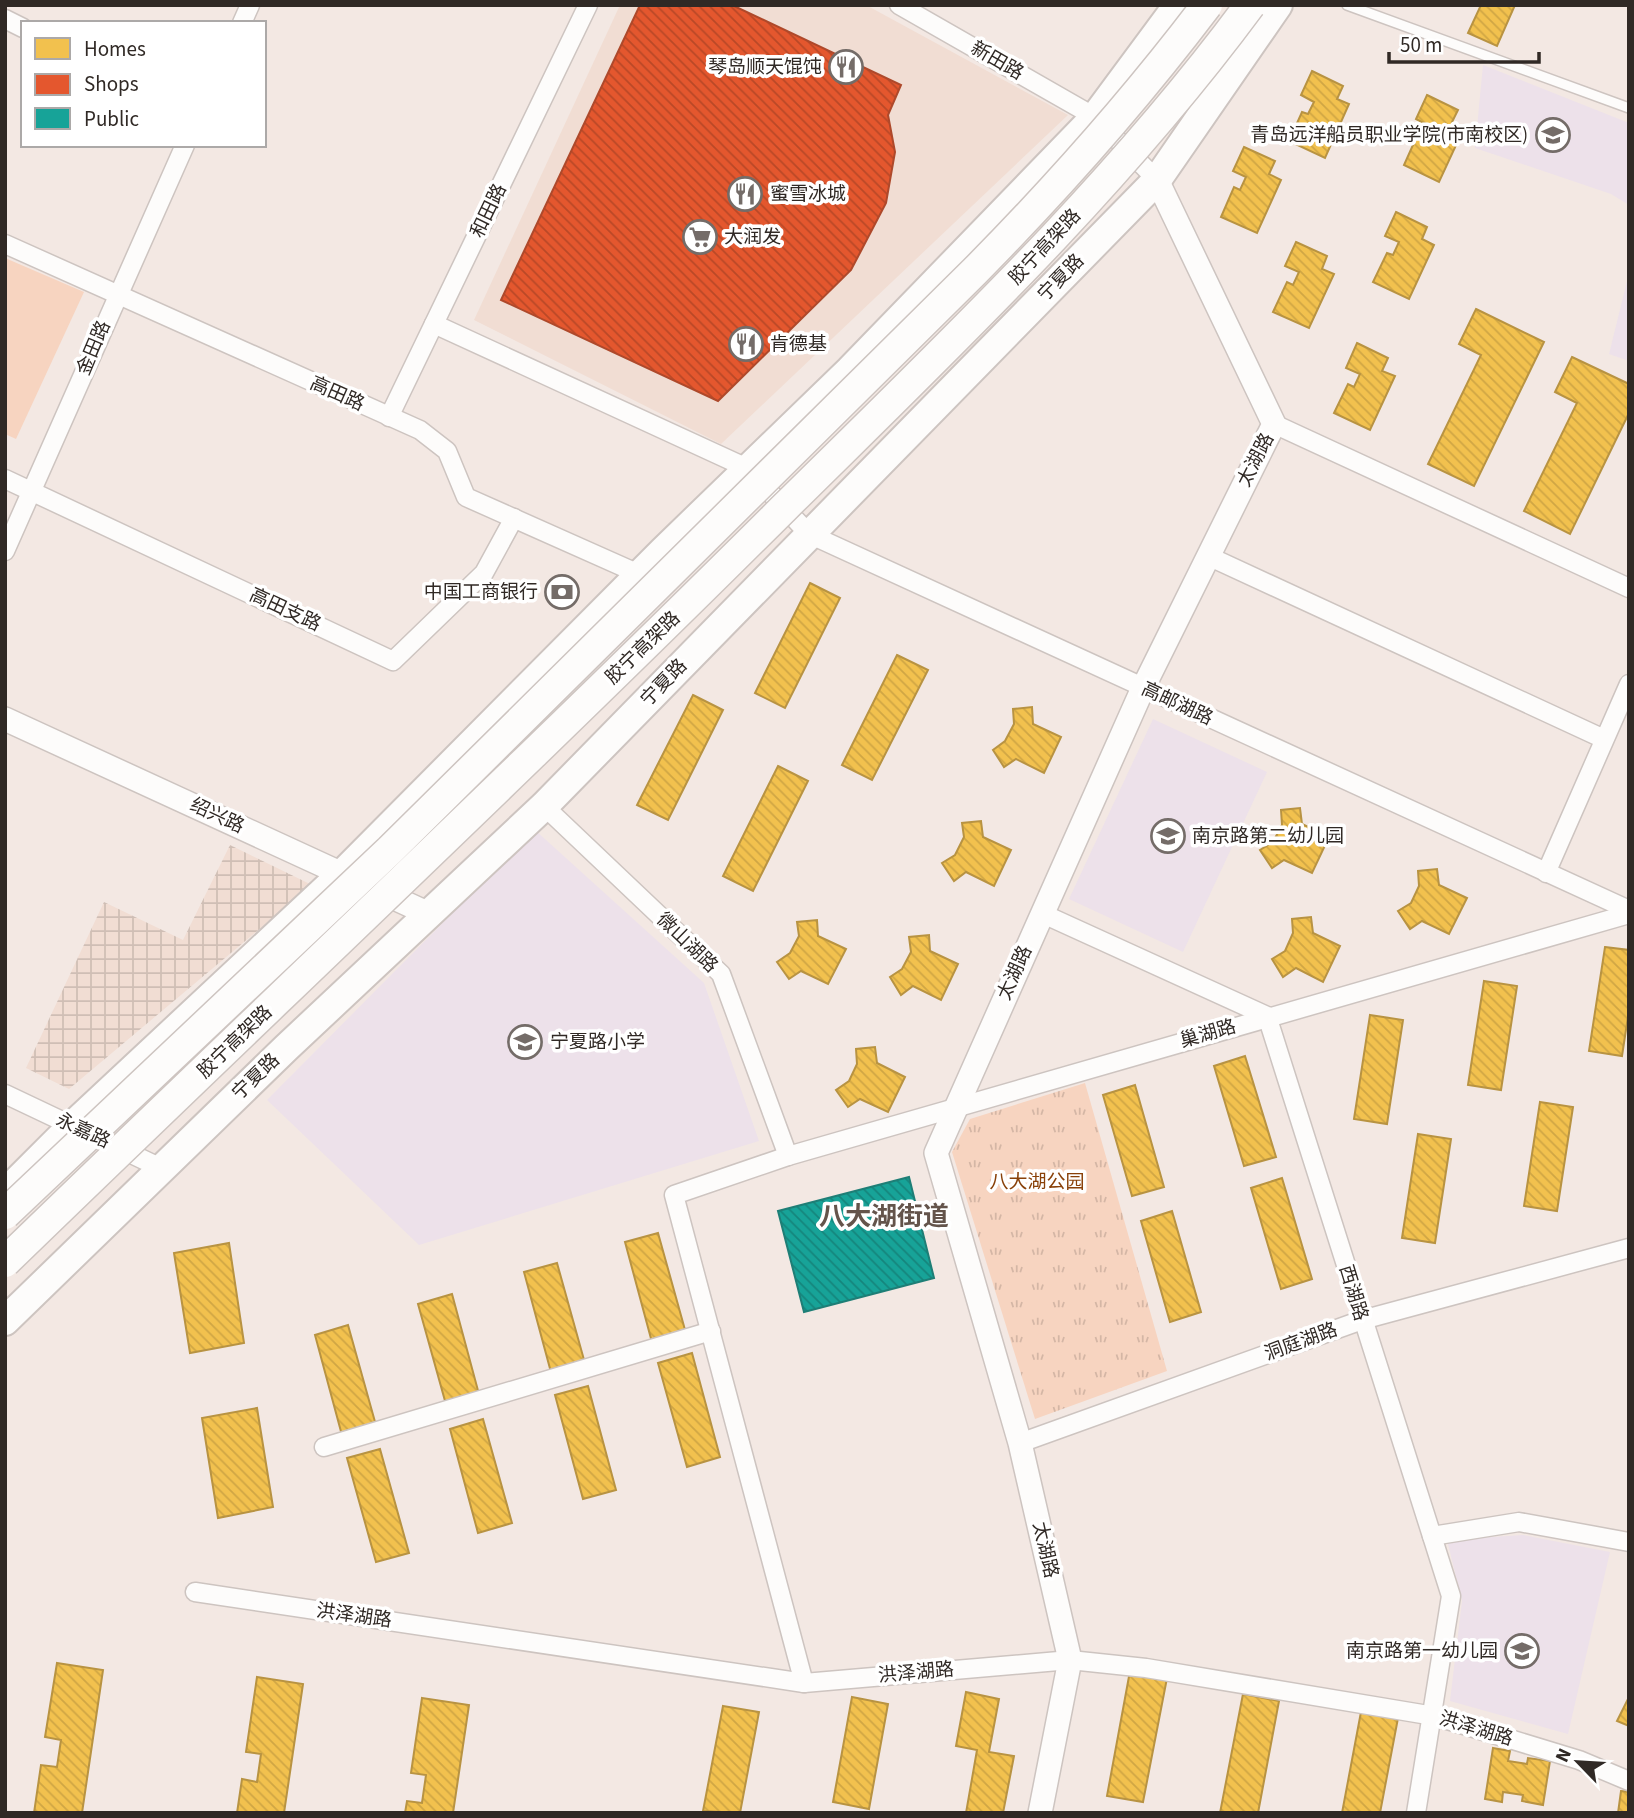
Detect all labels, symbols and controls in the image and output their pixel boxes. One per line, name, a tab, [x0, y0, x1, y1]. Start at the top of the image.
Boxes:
legend	[21, 21, 266, 147]
scale bar	[1389, 21, 1540, 65]
text: 50 m	[1400, 30, 1442, 60]
text: Homes	[84, 34, 146, 64]
street label: 新田路	[966, 35, 1028, 87]
restaurant icon: 琴岛顺天馄饨	[827, 48, 865, 86]
place label: 琴岛顺天馄饨	[708, 54, 822, 81]
text: Shops	[84, 69, 139, 99]
text: Public	[84, 104, 139, 134]
school or university icon: 青岛远洋船员职业学院(市南校区)	[1534, 116, 1572, 154]
place label: 青岛远洋船员职业学院(市南校区)	[1250, 122, 1528, 149]
restaurant icon: 蜜雪冰城	[726, 175, 764, 213]
street label: 和田路	[464, 179, 514, 243]
place label: 蜜雪冰城	[770, 181, 846, 208]
street label: 胶宁高架路	[1003, 203, 1087, 291]
supermarket icon: 大润发	[681, 218, 719, 256]
place label: 大润发	[724, 224, 781, 251]
street label: 宁夏路	[1031, 248, 1091, 308]
street label: 金田路	[70, 316, 118, 380]
restaurant icon: 肯德基	[727, 325, 765, 363]
place label: 肯德基	[770, 331, 827, 358]
street label: 高田路	[305, 370, 369, 418]
street label: 太湖路	[1231, 428, 1281, 492]
bank icon: 中国工商银行	[543, 573, 581, 611]
place label: 中国工商银行	[424, 579, 538, 606]
street label: 高田支路	[245, 582, 325, 638]
street label: 胶宁高架路	[599, 605, 687, 691]
street label: 宁夏路	[634, 653, 694, 713]
street label: 高邮湖路	[1137, 676, 1217, 732]
street label: 绍兴路	[185, 792, 249, 840]
school or university icon: 南京路第二幼儿园	[1149, 817, 1187, 855]
place label: 南京路第二幼儿园	[1192, 823, 1344, 850]
street label: 微山湖路	[650, 907, 724, 979]
street label: 太湖路	[991, 941, 1039, 1005]
street label: 胶宁高架路	[191, 999, 279, 1085]
street label: 巢湖路	[1177, 1013, 1239, 1055]
school or university icon: 宁夏路小学	[506, 1023, 544, 1061]
place label: 宁夏路小学	[550, 1029, 645, 1056]
street label: 宁夏路	[226, 1047, 286, 1107]
street label: 永嘉路	[51, 1107, 115, 1155]
park label: 八大湖公园	[989, 1169, 1085, 1196]
district label: 八大湖街道	[819, 1198, 949, 1235]
street label: 西湖路	[1332, 1262, 1374, 1324]
street label: 洞庭湖路	[1261, 1316, 1341, 1368]
street label: 太湖路	[1025, 1519, 1065, 1581]
street label: 洪泽湖路	[314, 1597, 394, 1635]
school or university icon: 南京路第一幼儿园	[1503, 1632, 1541, 1670]
place label: 南京路第一幼儿园	[1346, 1638, 1498, 1665]
street label: 洪泽湖路	[877, 1656, 955, 1690]
street label: 洪泽湖路	[1436, 1705, 1516, 1753]
north arrow	[1543, 1727, 1613, 1797]
text: N	[1549, 1744, 1579, 1767]

